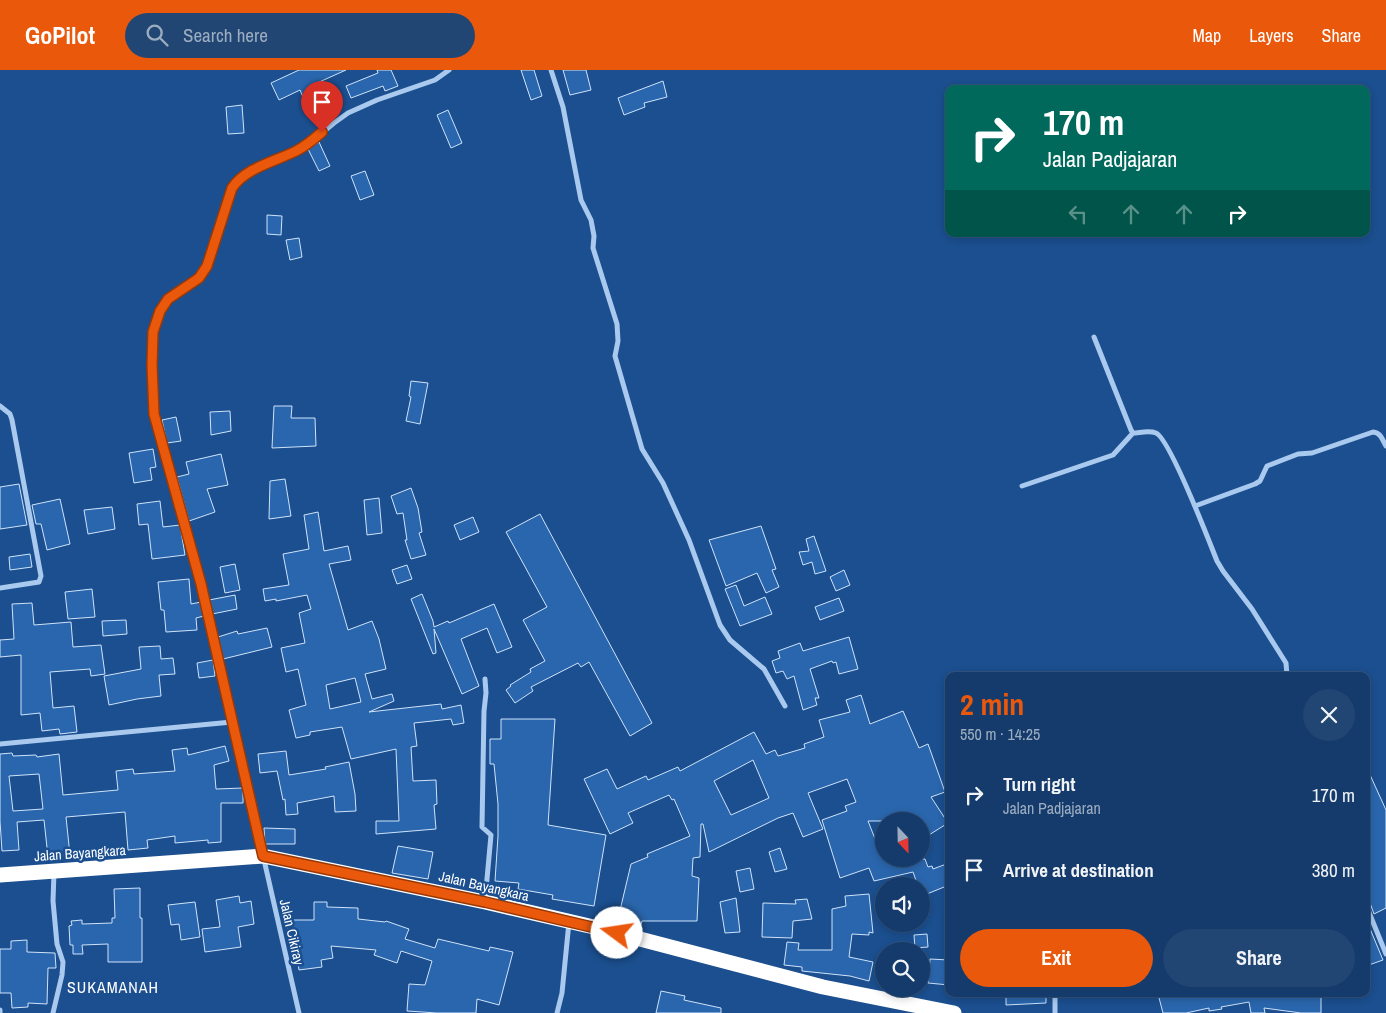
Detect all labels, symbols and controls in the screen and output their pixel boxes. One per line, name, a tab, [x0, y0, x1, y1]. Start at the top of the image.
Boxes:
search box	[125, 13, 475, 58]
text: GoPilot	[25, 19, 95, 51]
icon: search	[143, 21, 171, 49]
text: Search here	[183, 22, 268, 48]
text: Map	[1193, 23, 1221, 48]
text: Layers	[1249, 23, 1294, 48]
text: Share	[1322, 23, 1361, 48]
pin	[301, 81, 343, 132]
icon: arrive	[308, 88, 336, 116]
text: 170 m	[1043, 99, 1124, 146]
icon: right	[960, 105, 1025, 170]
text: Jalan Padjajaran	[1043, 144, 1177, 174]
icon: left	[1064, 200, 1092, 228]
icon: ahead	[1117, 200, 1145, 228]
icon: ahead	[1170, 200, 1198, 228]
icon: right	[1223, 200, 1251, 228]
text: 2 min	[960, 684, 1024, 724]
button: close	[1303, 689, 1355, 741]
text: 550 m · 14:25	[960, 723, 1040, 745]
text: Turn right	[1003, 771, 1075, 797]
icon: right	[960, 781, 988, 809]
text: 170 m	[1312, 782, 1355, 808]
text: Jalan Padjajaran	[1003, 797, 1101, 819]
north arrow	[875, 812, 930, 868]
map controls	[875, 812, 930, 997]
street label: Jalan Bayangkara	[34, 841, 127, 865]
icon: arrive	[960, 856, 988, 884]
text: Arrive at destination	[1003, 857, 1154, 883]
text: 380 m	[1312, 857, 1355, 883]
street label: Jalan Bayangkara	[437, 867, 531, 905]
button: sound	[875, 877, 930, 932]
street label: Jalan Cikiray	[276, 897, 308, 967]
position arrow	[590, 906, 642, 958]
button: Exit	[960, 929, 1153, 987]
button: Share	[1163, 929, 1355, 987]
button: search	[875, 942, 930, 997]
district label: SUKAMANAH	[67, 976, 159, 998]

